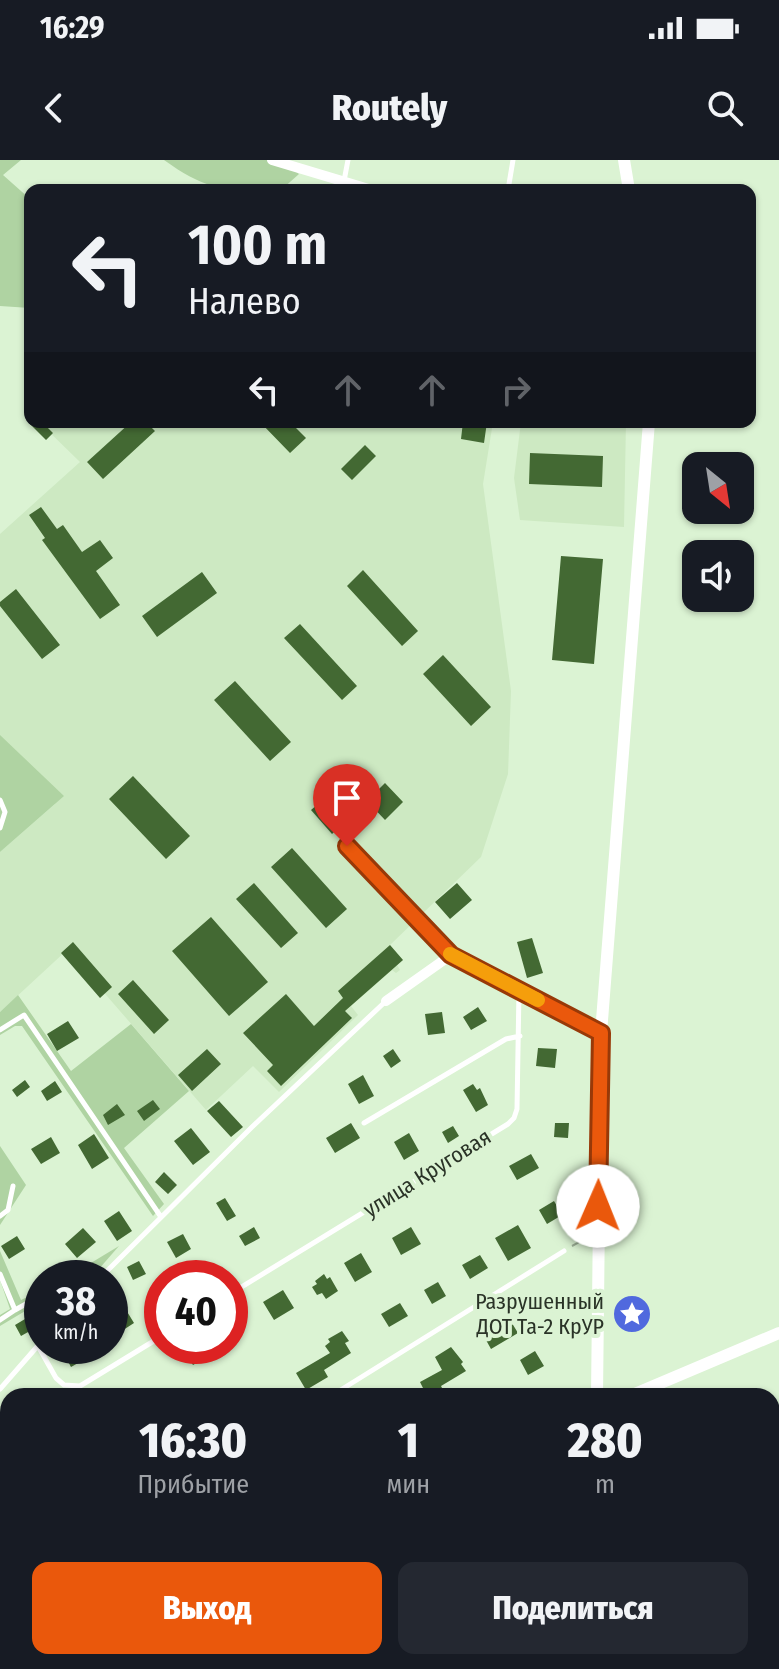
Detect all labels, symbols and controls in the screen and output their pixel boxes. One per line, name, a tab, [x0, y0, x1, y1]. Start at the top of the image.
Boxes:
text: 16:29	[40, 10, 105, 46]
icon: back	[32, 86, 76, 130]
text: Routely	[332, 86, 447, 130]
icon: search	[703, 86, 747, 130]
text: 100 m	[188, 212, 327, 279]
icon: left	[56, 216, 160, 320]
text: Налево	[188, 280, 301, 324]
icon: left	[242, 368, 286, 412]
icon: ahead	[326, 368, 370, 412]
icon: ahead	[410, 368, 454, 412]
icon: right	[494, 368, 538, 412]
north arrow	[682, 452, 754, 524]
map controls	[682, 452, 754, 612]
button: sound	[682, 540, 754, 612]
pin	[313, 764, 381, 846]
icon: arrive	[325, 776, 369, 820]
street label: улица Круговая	[358, 1123, 496, 1223]
position arrow	[556, 1164, 640, 1248]
speed limit sign: 40	[144, 1260, 248, 1364]
text: 38	[56, 1278, 96, 1326]
place label: Разрушенный ДОТ Та-2 КрУР	[475, 1288, 604, 1340]
place icon: Разрушенный ДОТ Та-2 КрУР	[611, 1293, 653, 1335]
text: km/h	[54, 1320, 98, 1344]
text: 16:30	[139, 1412, 247, 1470]
text: 1	[398, 1412, 419, 1470]
text: 280	[568, 1412, 643, 1470]
text: Прибытие	[137, 1469, 249, 1500]
text: мин	[387, 1469, 430, 1500]
text: m	[595, 1469, 615, 1500]
button: Выход	[32, 1562, 382, 1654]
button: Поделиться	[398, 1562, 748, 1654]

